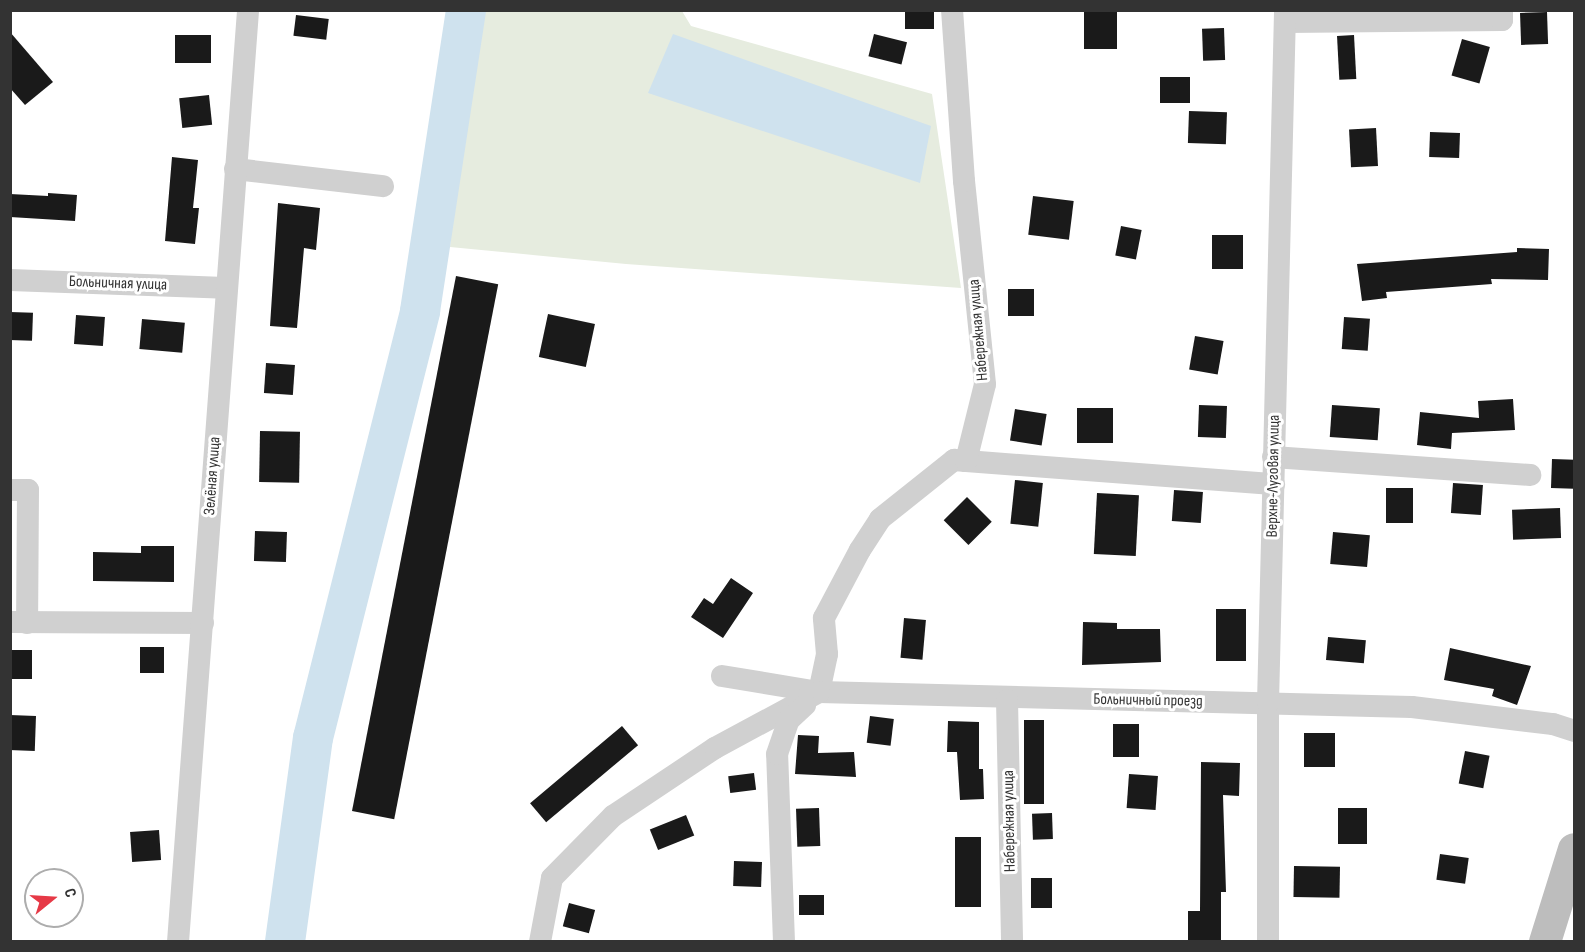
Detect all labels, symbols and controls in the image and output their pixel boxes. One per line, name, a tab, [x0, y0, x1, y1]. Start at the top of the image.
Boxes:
street label: Больничная улица	[69, 273, 167, 295]
street label: Набережная улица	[965, 278, 993, 382]
street label: Верхне-Луговая улица	[1263, 415, 1285, 537]
street label: Зелёная улица	[201, 436, 225, 516]
street label: Больничный проезд	[1093, 690, 1203, 712]
street label: Набережная улица	[1000, 770, 1020, 872]
north arrow	[24, 868, 84, 928]
text: С	[59, 886, 80, 900]

